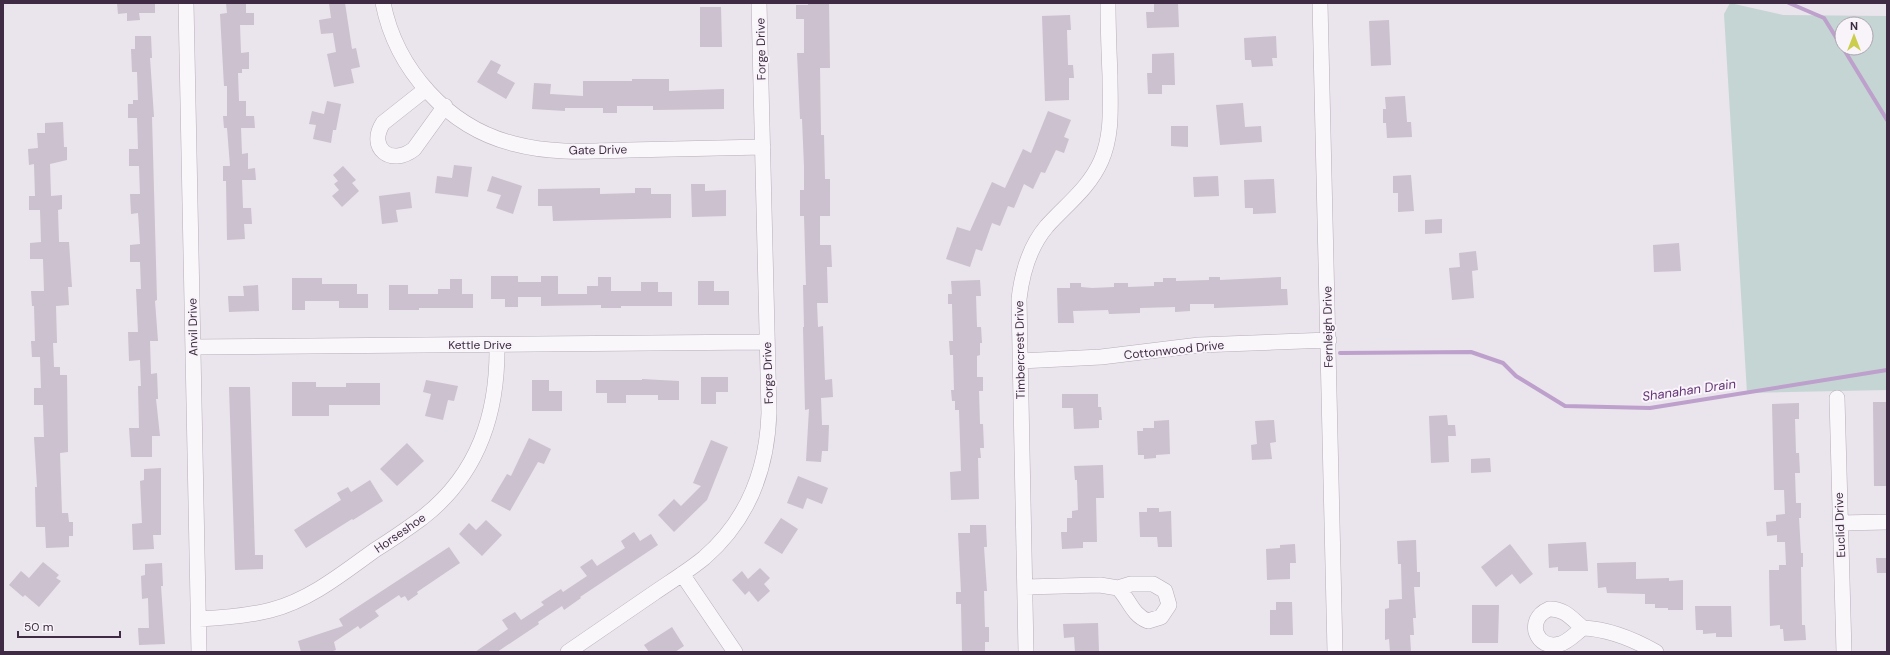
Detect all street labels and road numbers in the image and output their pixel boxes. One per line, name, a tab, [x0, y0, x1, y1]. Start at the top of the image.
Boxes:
street label: Forge Drive	[752, 17, 770, 80]
street label: Gate Drive	[569, 141, 628, 159]
street label: Fernleigh Drive	[1319, 286, 1337, 368]
street label: Anvil Drive	[184, 298, 202, 356]
street label: Timbercrest Drive	[1011, 300, 1029, 400]
street label: Kettle Drive	[448, 337, 512, 353]
street label: Cottonwood Drive	[1123, 337, 1225, 363]
street label: Forge Drive	[759, 341, 777, 404]
street label: Euclid Drive	[1831, 492, 1849, 558]
street label: Horseshoe	[371, 509, 429, 557]

